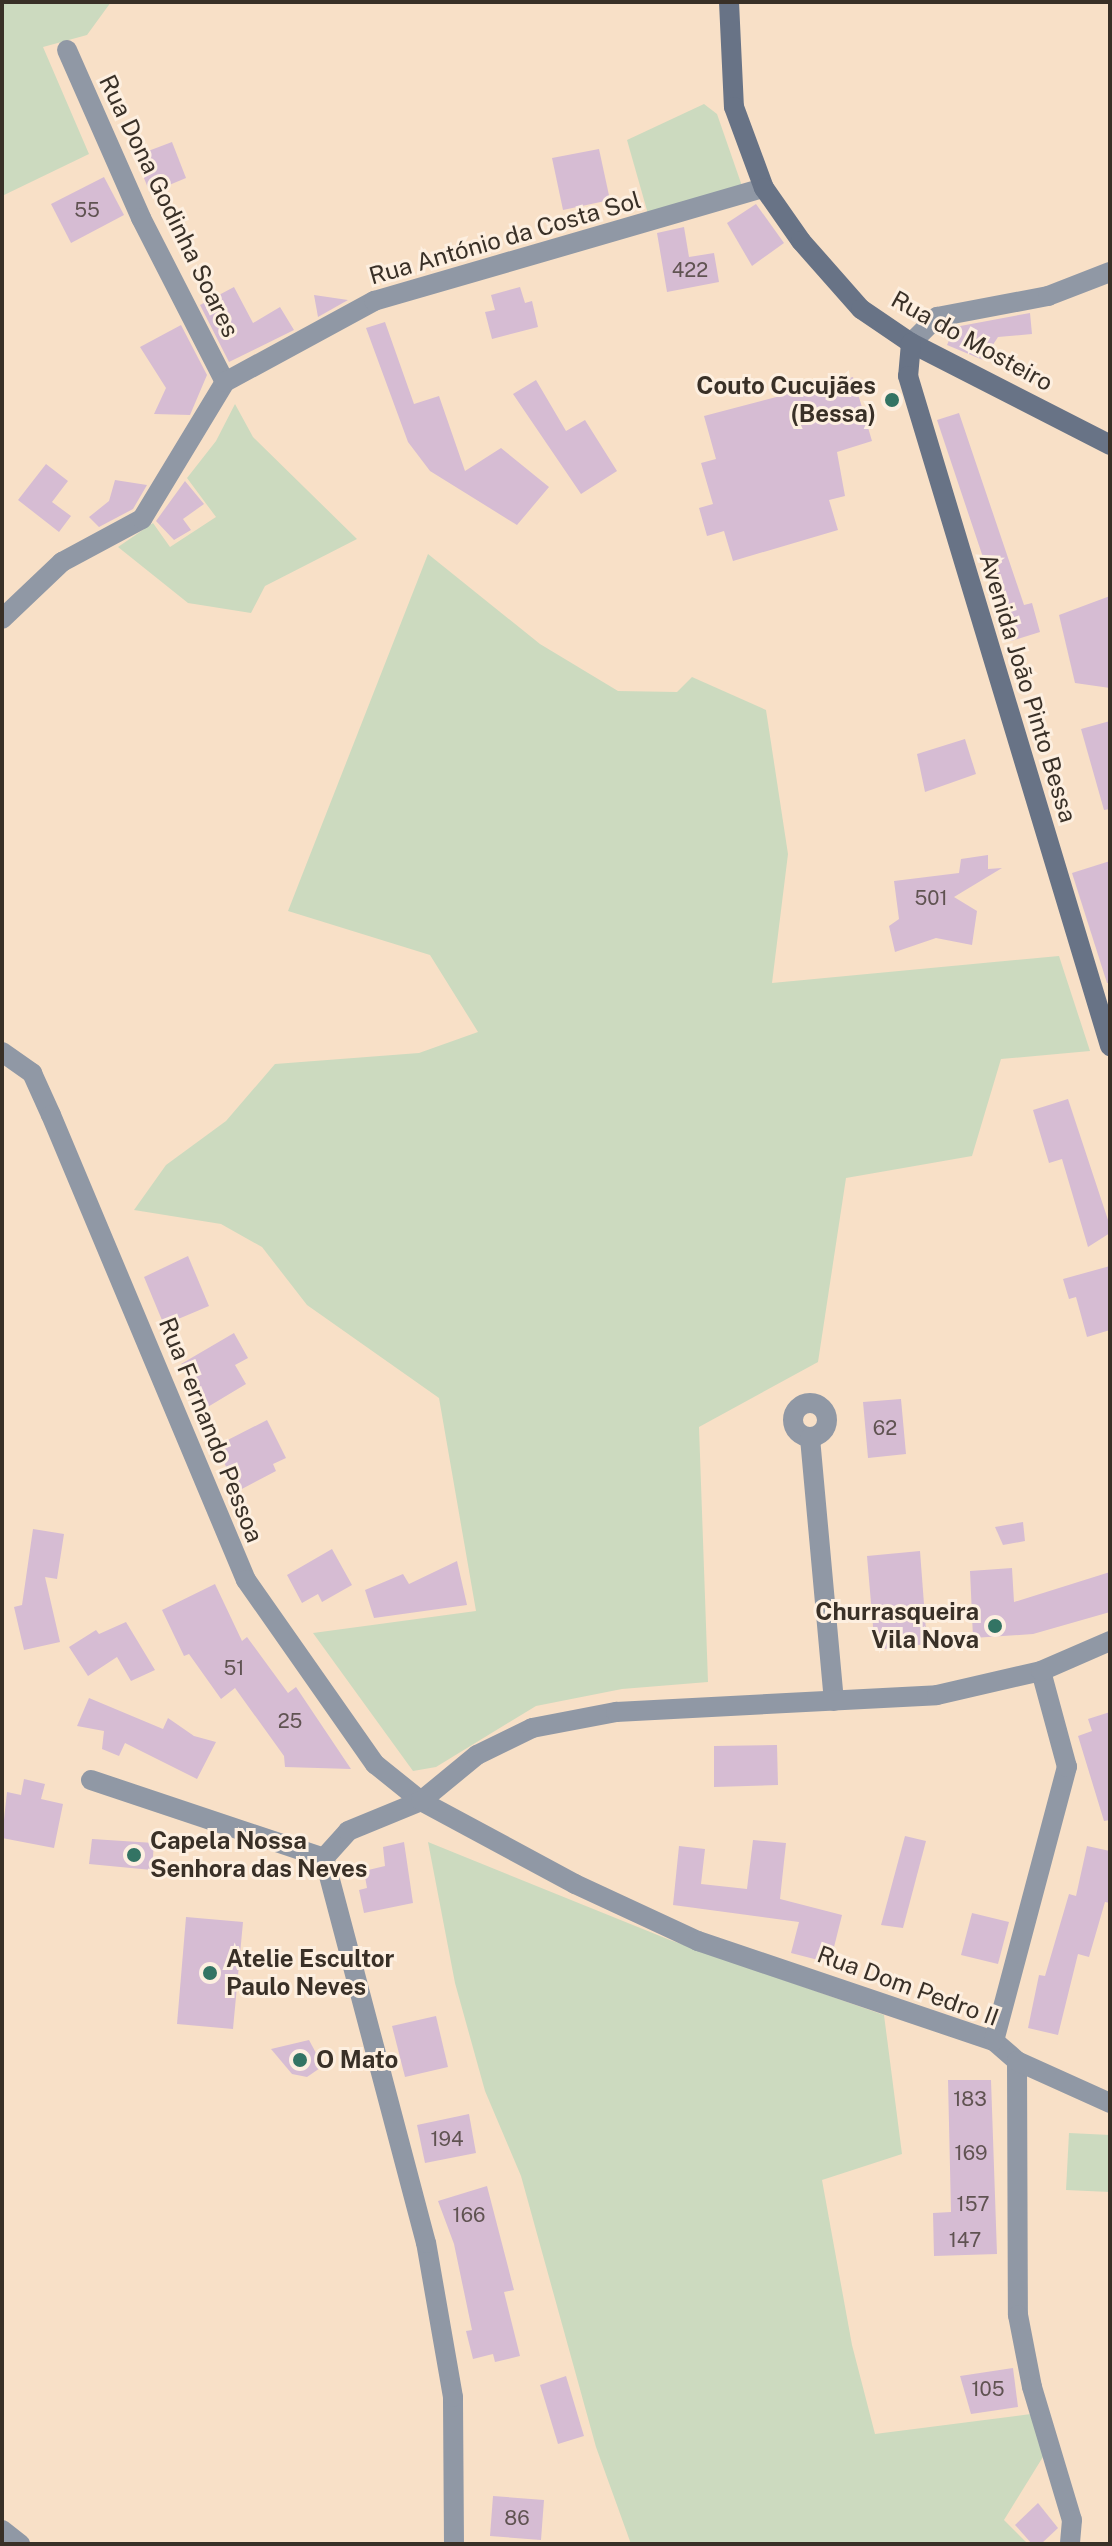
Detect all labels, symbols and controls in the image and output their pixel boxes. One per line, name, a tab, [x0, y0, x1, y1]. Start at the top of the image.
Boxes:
street label: Rua Dona Godinha Soares	[93, 70, 245, 342]
street label: Rua António da Costa Sol	[366, 185, 644, 291]
house number: 55	[74, 198, 100, 222]
house number: 422	[672, 258, 708, 282]
street label: Rua do Mosteiro	[886, 285, 1058, 397]
place label: Couto Cucujães (Bessa)	[696, 372, 876, 428]
marker: Couto Cucujães (Bessa)	[883, 391, 901, 409]
street label: Avenida João Pinto Bessa	[973, 550, 1083, 826]
house number: 501	[914, 886, 948, 910]
street label: Rua Fernando Pessoa	[153, 1313, 269, 1547]
house number: 62	[873, 1416, 897, 1440]
place label: Churrasqueira Vila Nova	[815, 1598, 979, 1654]
marker: Churrasqueira Vila Nova	[986, 1617, 1004, 1635]
house number: 51	[224, 1656, 244, 1680]
house number: 25	[278, 1709, 302, 1733]
place label: Capela Nossa Senhora das Neves	[150, 1827, 368, 1883]
marker: Capela Nossa Senhora das Neves	[125, 1846, 143, 1864]
street label: Rua Dom Pedro II	[813, 1940, 1003, 2032]
place label: Atelie Escultor Paulo Neves	[226, 1945, 395, 2001]
marker: Atelie Escultor Paulo Neves	[201, 1964, 219, 1982]
place label: O Mato	[316, 2046, 398, 2074]
marker: O Mato	[291, 2051, 309, 2069]
house number: 183	[953, 2087, 987, 2111]
house number: 194	[430, 2127, 464, 2151]
house number: 169	[955, 2141, 987, 2165]
house number: 157	[957, 2192, 989, 2216]
house number: 166	[453, 2203, 485, 2227]
house number: 147	[949, 2228, 981, 2252]
house number: 105	[971, 2377, 1005, 2401]
house number: 86	[504, 2506, 530, 2530]

